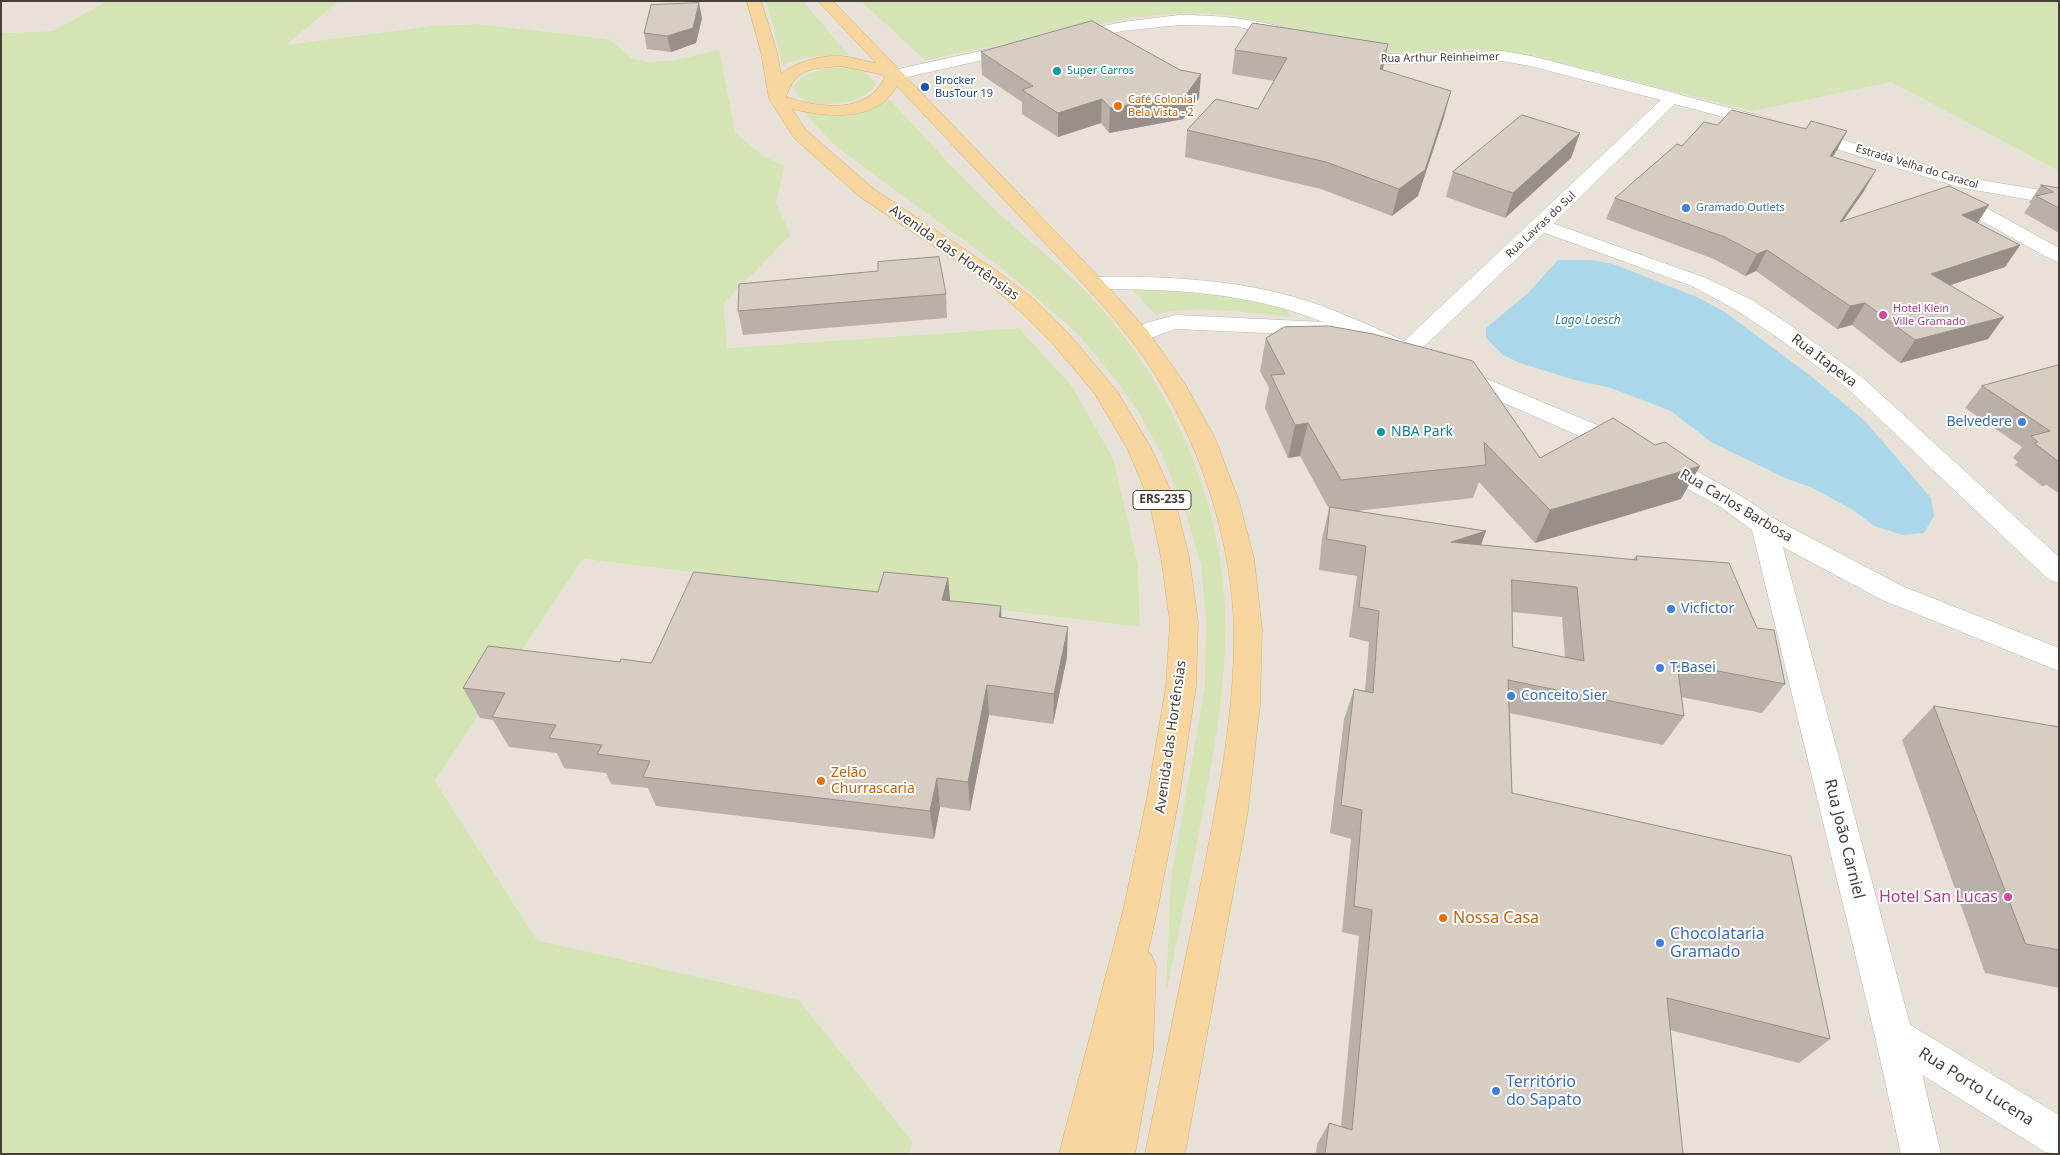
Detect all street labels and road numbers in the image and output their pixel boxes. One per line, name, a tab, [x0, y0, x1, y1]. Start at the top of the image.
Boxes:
street label: Rua Arthur Reinheimer	[1381, 50, 1499, 66]
street label: Estrada Velha do Caracol	[1854, 142, 1980, 192]
street label: Rua Lavras do Sul	[1503, 189, 1579, 261]
street label: Avenida das Hortênsias	[886, 202, 1022, 304]
street label: Rua Itapeva	[1788, 331, 1860, 391]
street label: Rua Carlos Barbosa	[1677, 466, 1795, 546]
road number: ERS-235	[1133, 490, 1191, 510]
street label: Avenida das Hortênsias	[1152, 659, 1190, 815]
street label: Rua João Carniel	[1820, 777, 1868, 901]
street label: Rua Porto Lucena	[1915, 1044, 2037, 1130]

